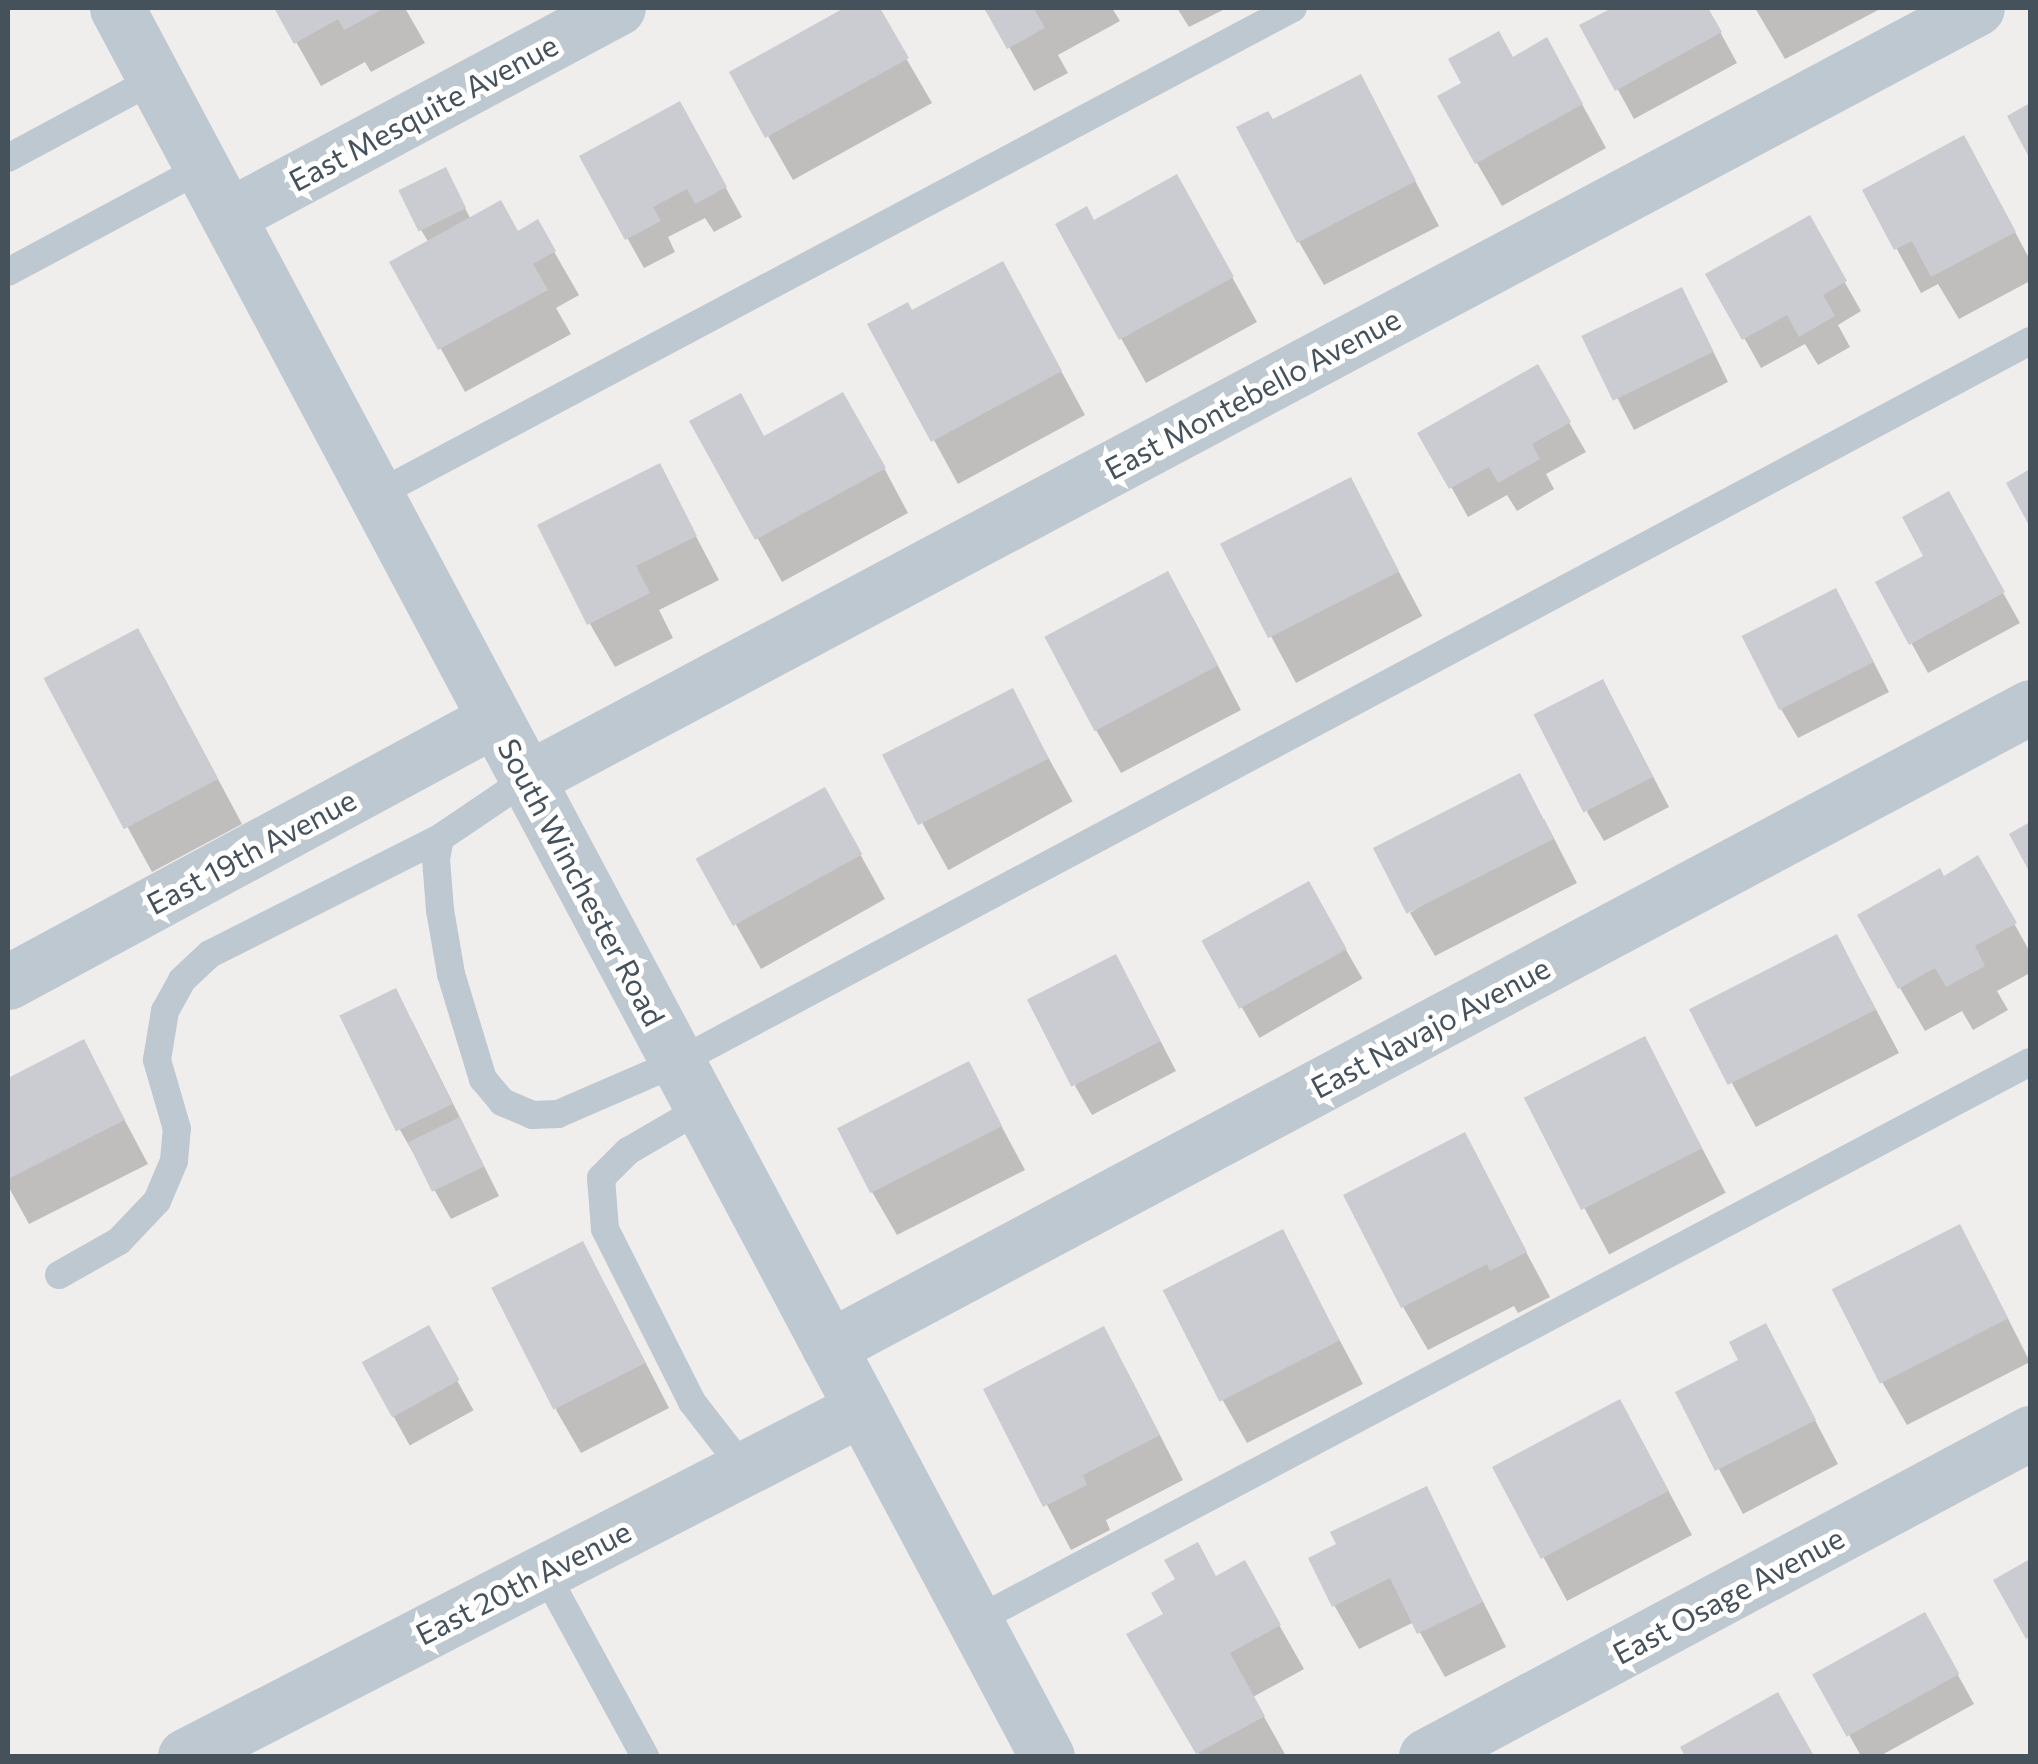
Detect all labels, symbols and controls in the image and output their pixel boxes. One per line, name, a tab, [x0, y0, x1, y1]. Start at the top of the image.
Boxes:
street label: East Mesquite Avenue	[283, 26, 563, 198]
street label: East Montebello Avenue	[1098, 300, 1406, 486]
street label: South Winchester Road	[491, 732, 673, 1032]
street label: East 19th Avenue	[140, 781, 362, 921]
street label: East Navajo Avenue	[1304, 949, 1556, 1105]
street label: East 20th Avenue	[409, 1512, 637, 1652]
street label: East Osage Avenue	[1606, 1519, 1850, 1671]

